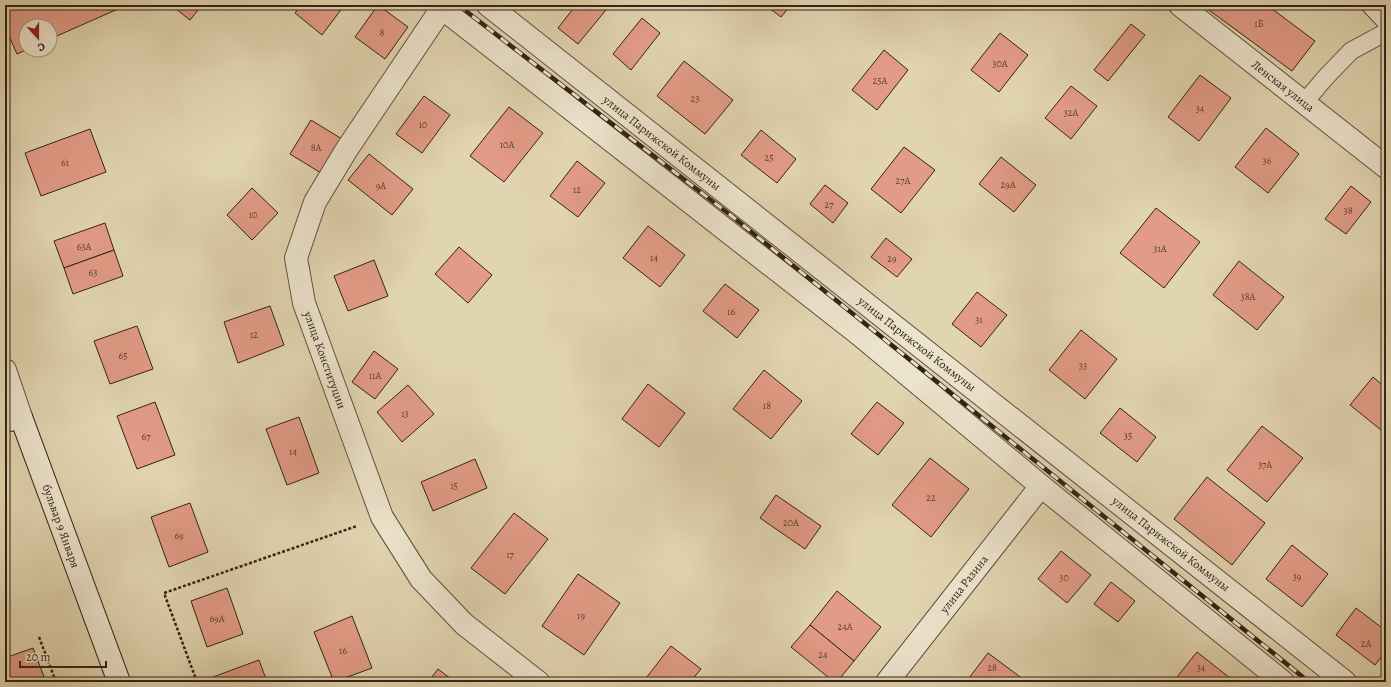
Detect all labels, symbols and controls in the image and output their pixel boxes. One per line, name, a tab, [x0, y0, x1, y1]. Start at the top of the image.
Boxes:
house number: 1Б	[1254, 17, 1264, 30]
north arrow	[18, 18, 58, 58]
house number: 8	[380, 26, 385, 39]
text: С	[35, 39, 47, 55]
street label: Ленская улица	[1248, 56, 1318, 116]
house number: 30А	[992, 57, 1008, 70]
house number: 25А	[873, 74, 888, 87]
street label: улица Парижской Коммуны	[599, 91, 724, 194]
house number: 23	[691, 92, 699, 105]
house number: 34	[1196, 102, 1205, 115]
house number: 32А	[1064, 106, 1079, 119]
house number: 10	[419, 118, 427, 131]
house number: 10А	[500, 138, 514, 151]
house number: 8А	[311, 141, 321, 154]
house number: 25	[764, 151, 774, 164]
house number: 36	[1263, 154, 1272, 167]
house number: 61	[61, 156, 70, 169]
house number: 27А	[896, 174, 911, 187]
house number: 29А	[1000, 178, 1016, 191]
house number: 9А	[376, 179, 386, 192]
house number: 12	[573, 183, 581, 196]
house number: 27	[825, 198, 834, 211]
house number: 38	[1343, 204, 1353, 217]
house number: 10	[249, 208, 257, 221]
house number: 63А	[77, 240, 91, 253]
house number: 31А	[1153, 242, 1167, 255]
house number: 14	[650, 251, 658, 264]
house number: 29	[887, 252, 897, 265]
house number: 63	[89, 266, 97, 279]
house number: 38А	[1241, 290, 1256, 303]
street label: улица Парижской Коммуны	[854, 292, 979, 395]
house number: 16	[727, 305, 735, 318]
street label: улица Конституции	[300, 308, 350, 411]
house number: 31	[975, 313, 983, 326]
house number: 12	[250, 328, 258, 341]
house number: 65	[119, 349, 127, 362]
house number: 33	[1079, 359, 1087, 372]
house number: 11А	[369, 369, 381, 382]
house number: 18	[763, 399, 771, 412]
house number: 13	[401, 407, 409, 420]
house number: 35	[1124, 429, 1132, 442]
house number: 67	[142, 430, 151, 443]
house number: 14	[289, 445, 297, 458]
house number: 37А	[1258, 458, 1272, 471]
house number: 15	[450, 479, 458, 492]
street label: бульвар 9 Января	[38, 482, 84, 570]
house number: 22	[926, 491, 936, 504]
street label: улица Парижской Коммуны	[1108, 492, 1233, 595]
house number: 20А	[783, 516, 799, 529]
house number: 69	[174, 529, 184, 542]
house number: 17	[506, 548, 515, 561]
street label: улица Разина	[936, 551, 992, 617]
house number: 39	[1293, 570, 1302, 583]
house number: 30	[1059, 571, 1069, 584]
house number: 19	[577, 609, 585, 622]
house number: 69А	[209, 612, 225, 625]
house number: 24А	[837, 620, 853, 633]
house number: 2А	[1361, 637, 1371, 650]
scale bar	[20, 643, 106, 669]
house number: 16	[339, 644, 347, 657]
house number: 24	[818, 648, 828, 661]
text: 20 m	[26, 649, 50, 665]
house number: 28	[987, 661, 997, 674]
house number: 34	[1197, 661, 1206, 674]

